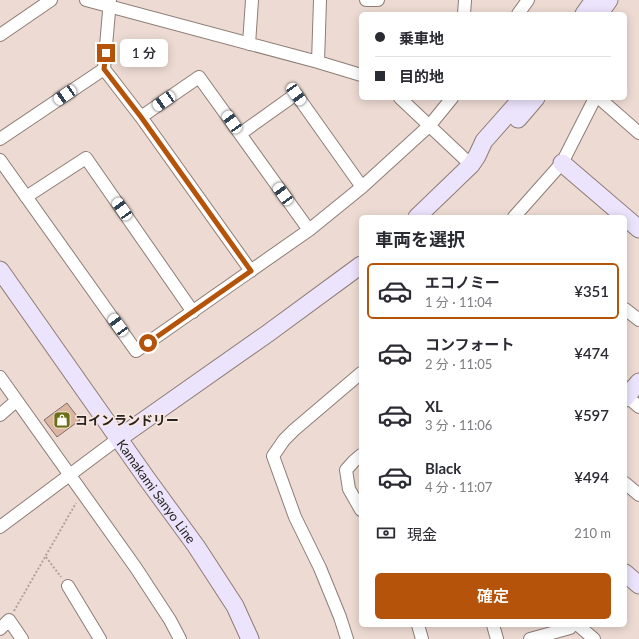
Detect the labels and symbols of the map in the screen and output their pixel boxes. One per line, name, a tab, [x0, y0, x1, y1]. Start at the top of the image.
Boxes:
callout: 1 分	[120, 39, 168, 67]
route end	[97, 44, 115, 62]
car	[284, 81, 308, 107]
car	[52, 83, 78, 107]
car	[151, 89, 177, 113]
car	[220, 109, 244, 135]
car	[271, 181, 295, 207]
car	[110, 196, 134, 222]
car	[106, 312, 130, 338]
route start	[139, 334, 157, 352]
shop icon: コインランドリー	[52, 410, 72, 430]
place label: コインランドリー	[75, 412, 179, 428]
street label: Kamakami Sanyo Line	[114, 436, 199, 546]

